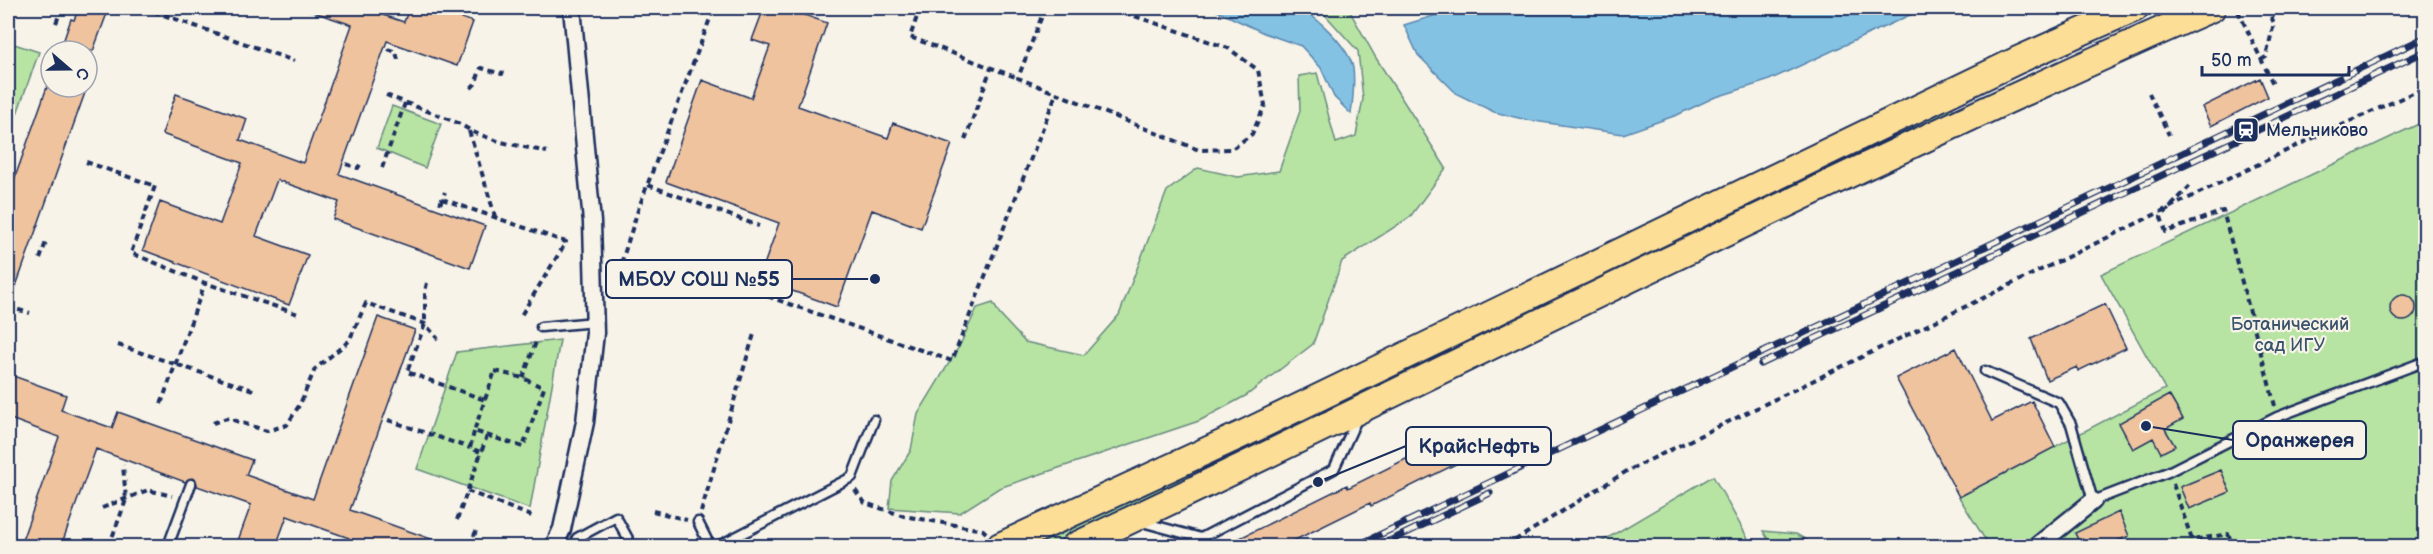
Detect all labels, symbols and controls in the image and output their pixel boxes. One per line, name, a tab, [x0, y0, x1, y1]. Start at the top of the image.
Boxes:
north arrow	[39, 39, 99, 99]
scale bar	[2202, 39, 2349, 77]
text: 50 m	[2211, 50, 2252, 71]
text: С	[71, 65, 93, 82]
station icon: Мельниково	[2231, 115, 2261, 145]
place label: Мельниково	[2266, 120, 2368, 141]
callout: МБОУ СОШ №55	[606, 260, 792, 298]
text: МБОУ СОШ №55	[618, 268, 780, 292]
park label: Ботанический сад ИГУ	[2231, 314, 2349, 356]
callout: Оранжерея	[2233, 421, 2366, 459]
callout: КрайсНефть	[1406, 427, 1551, 465]
text: Оранжерея	[2245, 429, 2355, 453]
text: КрайсНефть	[1418, 435, 1540, 459]

